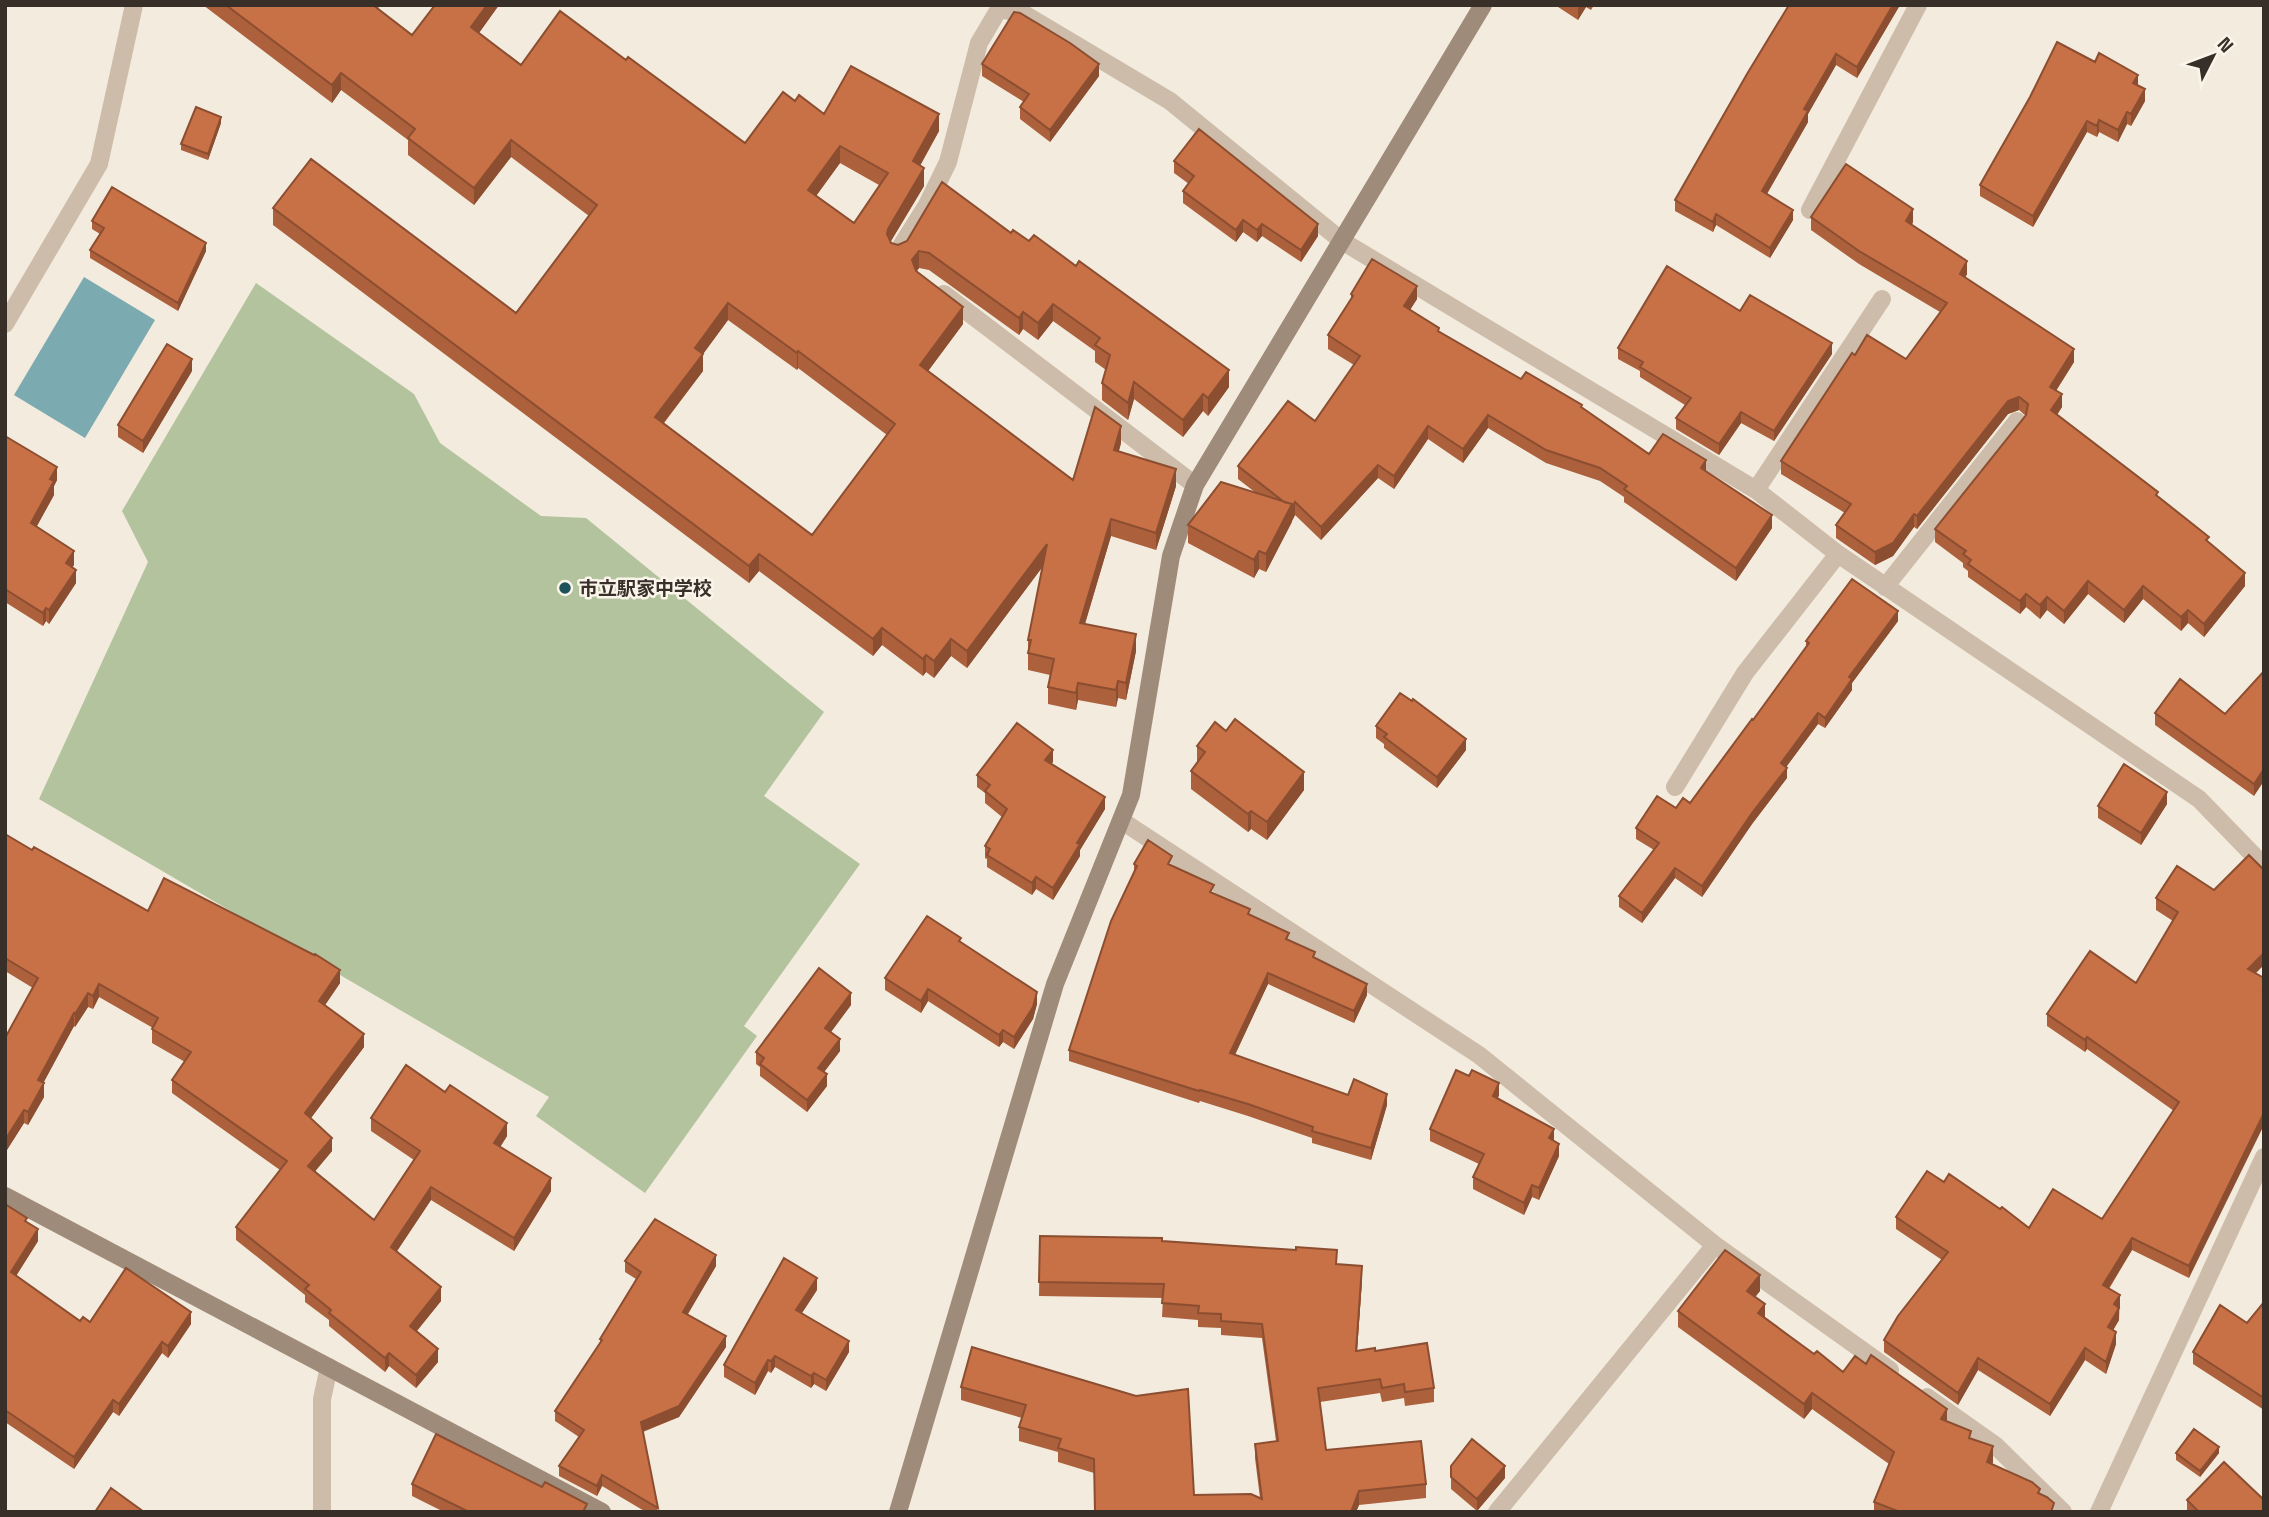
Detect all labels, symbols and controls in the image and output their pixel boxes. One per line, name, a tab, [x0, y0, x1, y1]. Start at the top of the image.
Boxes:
north arrow	[2178, 21, 2248, 91]
text: N	[2212, 32, 2239, 58]
place label: 市立駅家中学校	[579, 576, 712, 601]
marker: 市立駅家中学校	[557, 580, 573, 596]

